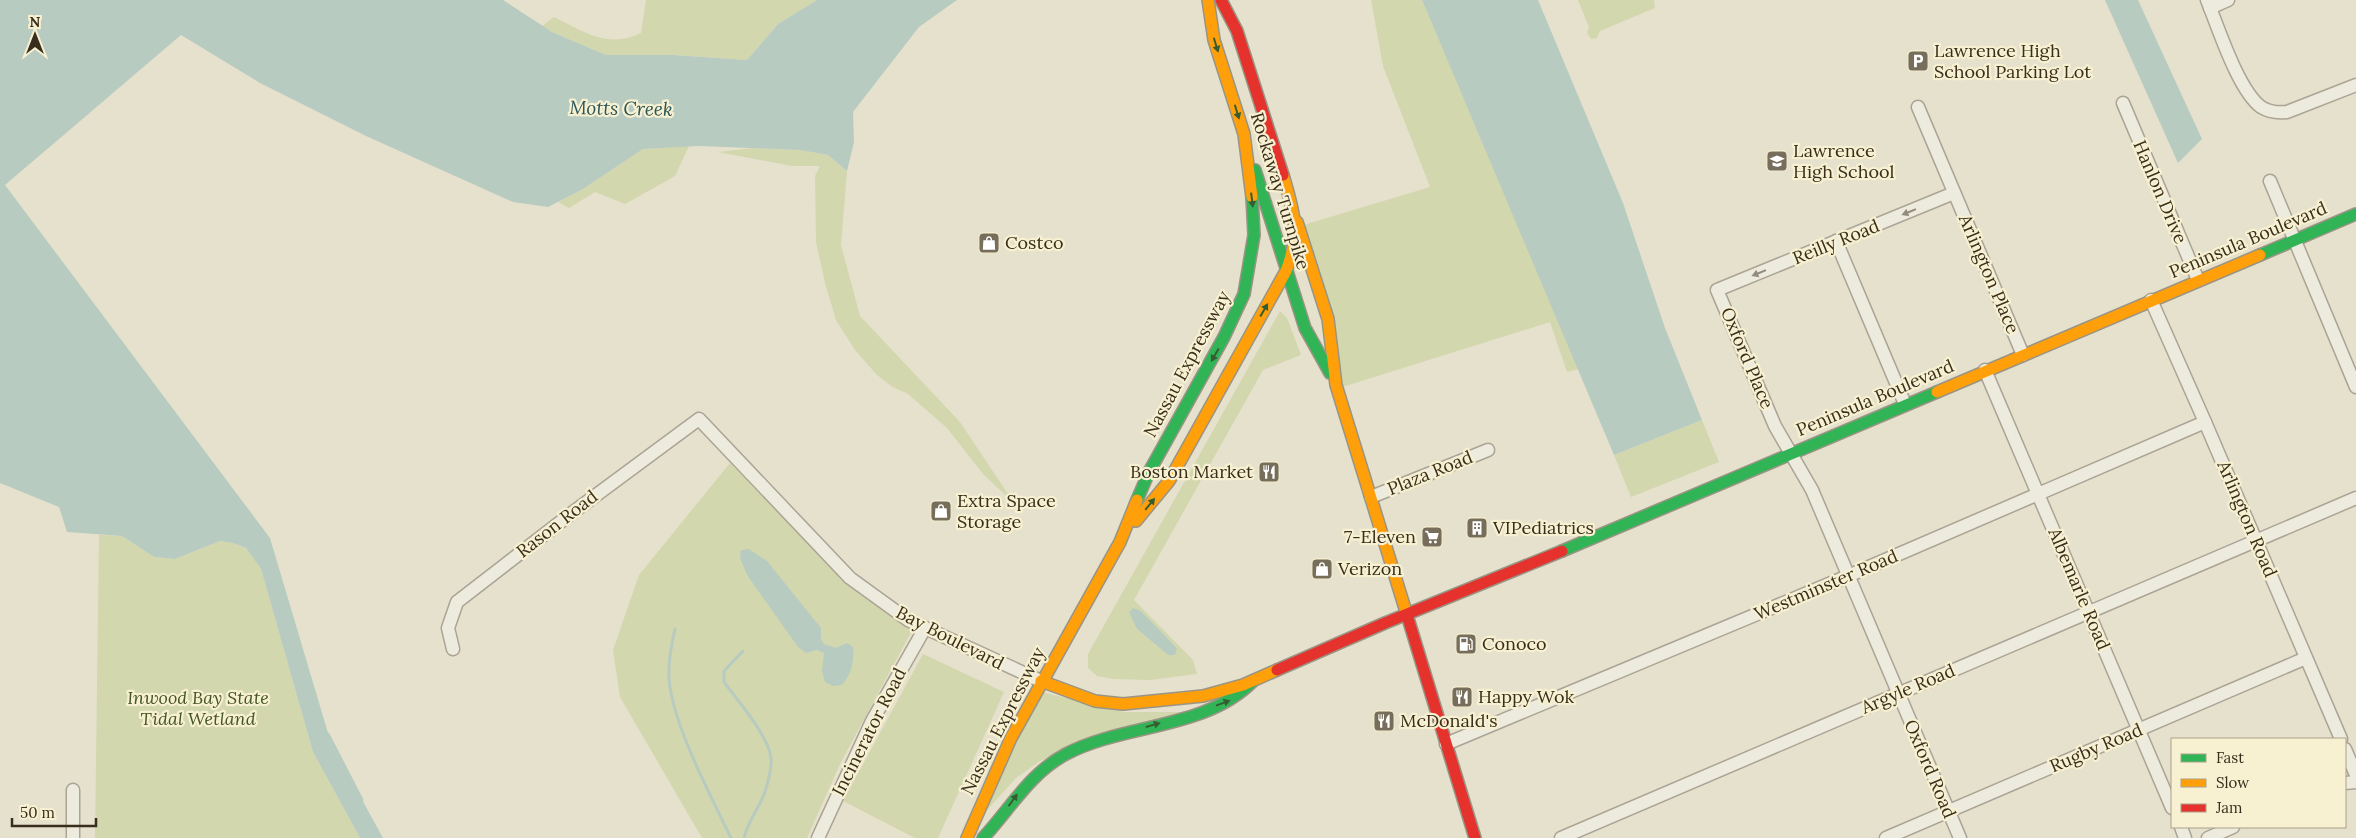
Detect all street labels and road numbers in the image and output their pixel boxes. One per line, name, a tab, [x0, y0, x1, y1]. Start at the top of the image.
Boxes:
street label: Rockaway Turnpike	[1246, 109, 1315, 273]
street label: Hanlon Drive	[2128, 137, 2193, 247]
street label: Peninsula Boulevard	[2165, 196, 2330, 283]
street label: Arlington Place	[1954, 210, 2025, 337]
street label: Reilly Road	[1789, 214, 1883, 269]
street label: Nassau Expressway	[1138, 286, 1235, 441]
street label: Oxford Place	[1716, 304, 1779, 412]
street label: Peninsula Boulevard	[1792, 354, 1957, 441]
street label: Plaza Road	[1384, 445, 1476, 500]
street label: Arlington Road	[2212, 456, 2283, 581]
street label: Rason Road	[511, 485, 602, 562]
street label: Albemarle Road	[2043, 523, 2116, 654]
street label: Westminster Road	[1751, 544, 1901, 625]
street label: Bay Boulevard	[892, 600, 1008, 675]
street label: Nassau Expressway	[955, 643, 1050, 798]
street label: Argyle Road	[1856, 658, 1958, 719]
street label: Incinerator Road	[826, 664, 911, 800]
street label: Oxford Road	[1899, 716, 1962, 822]
street label: Rugby Road	[2046, 718, 2146, 777]

